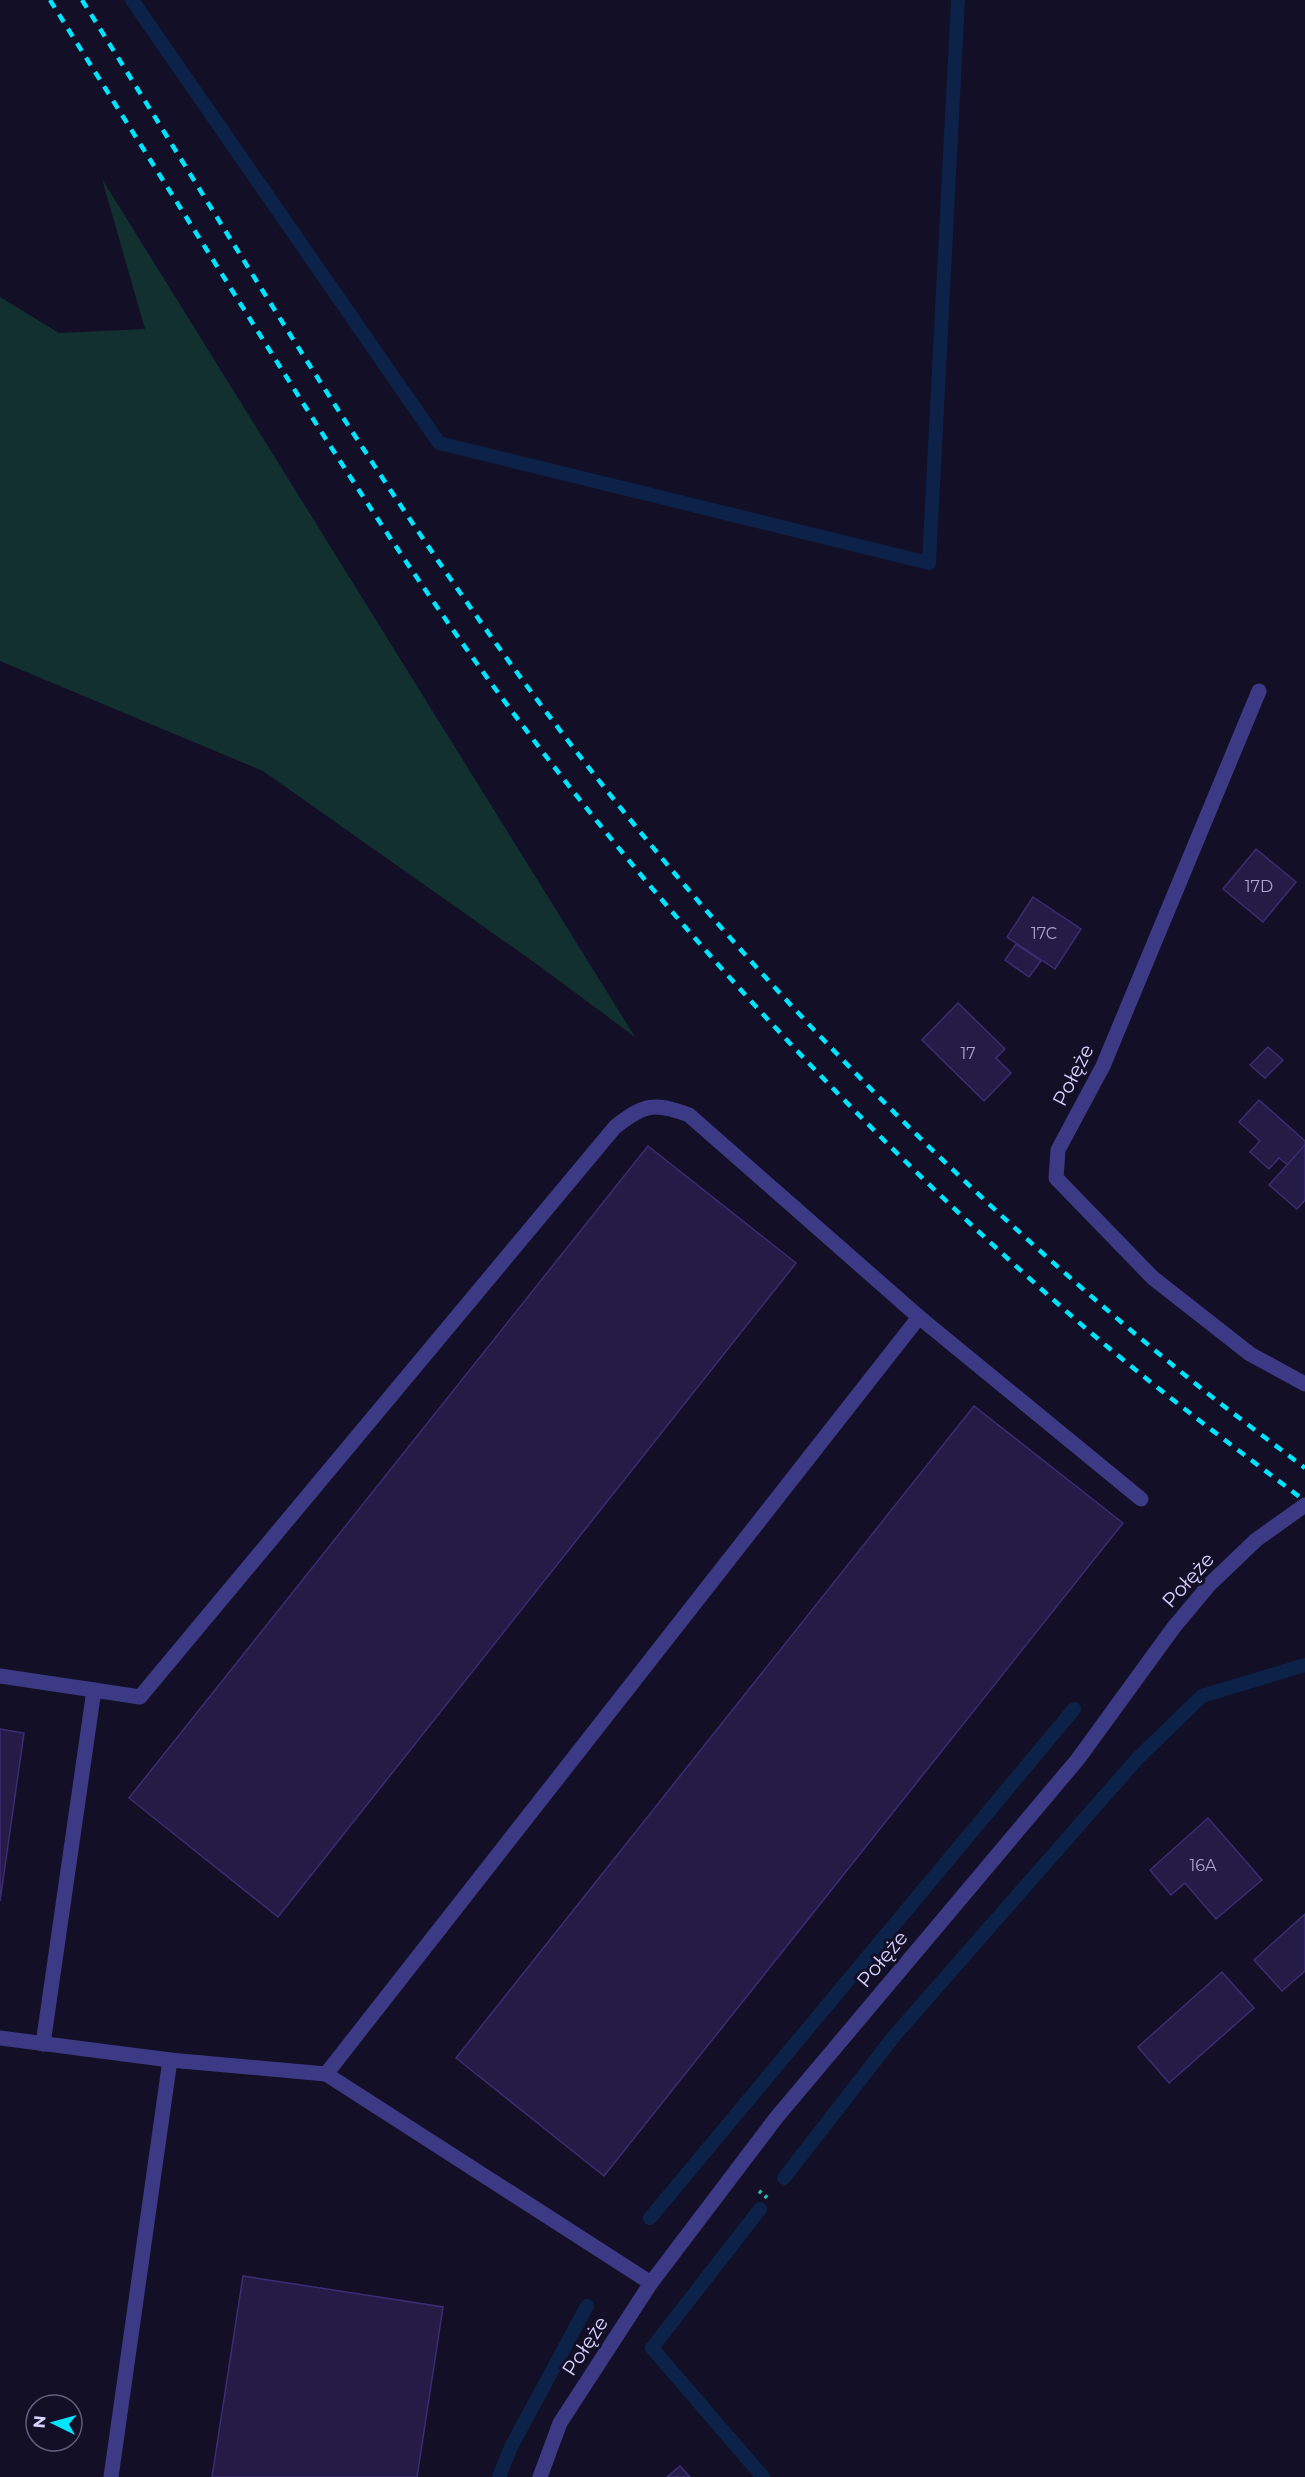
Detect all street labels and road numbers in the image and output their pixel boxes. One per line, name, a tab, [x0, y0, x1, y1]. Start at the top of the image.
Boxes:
street label: Połęże	[1047, 1040, 1099, 1110]
street label: Połęże	[1157, 1547, 1219, 1613]
street label: Połęże	[851, 1926, 913, 1992]
street label: Połęże	[557, 2312, 613, 2380]

